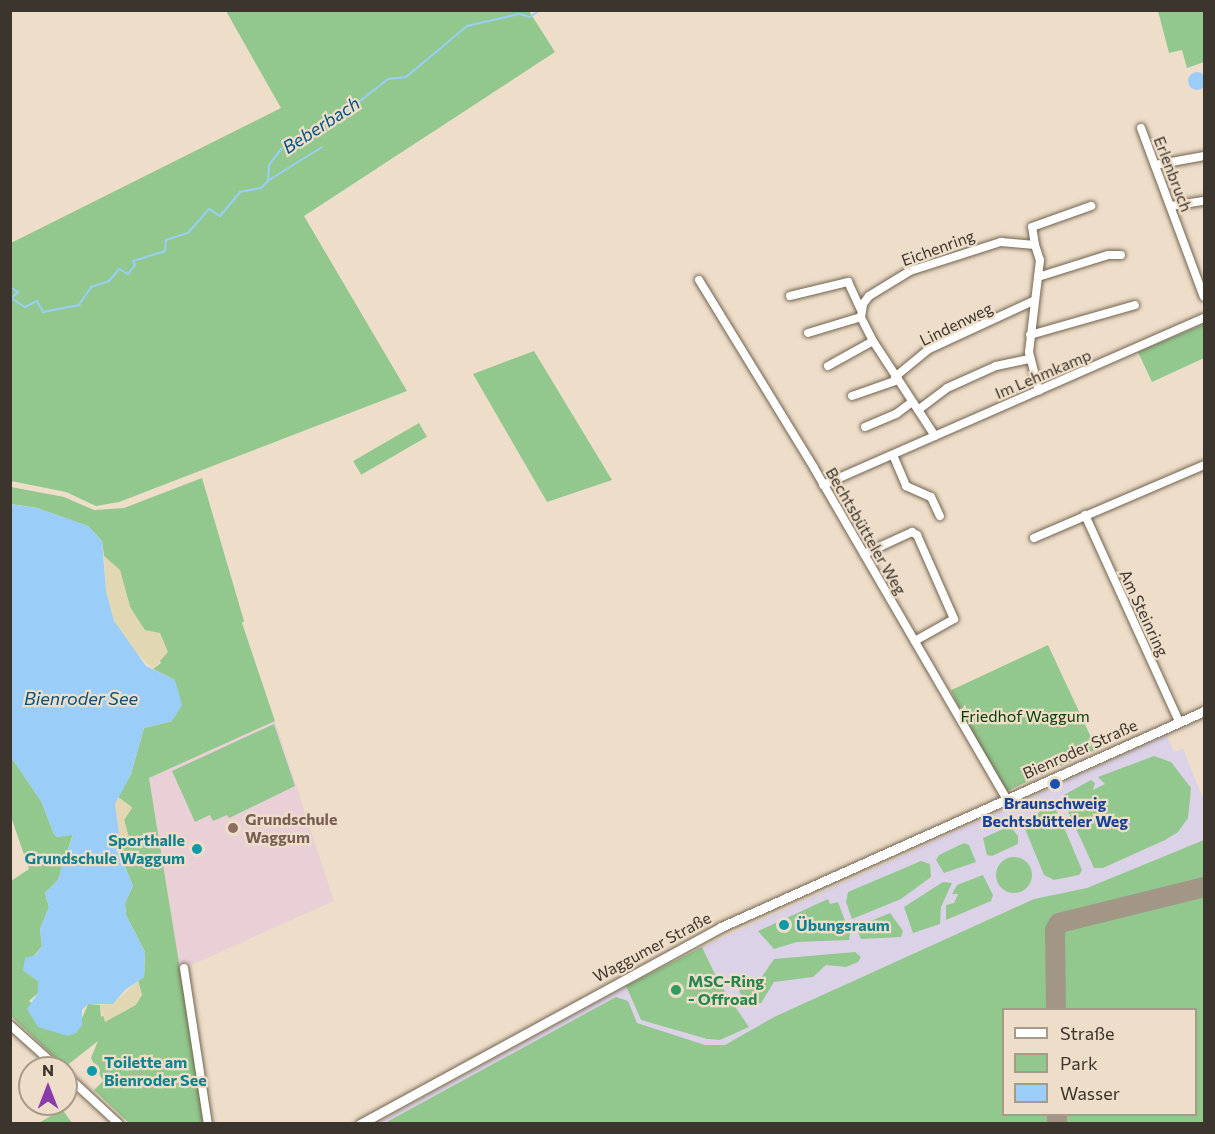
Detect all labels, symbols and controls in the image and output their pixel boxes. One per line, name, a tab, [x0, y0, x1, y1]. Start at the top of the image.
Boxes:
water label: Beberbach	[278, 92, 364, 158]
street label: Erlenbruch	[1150, 133, 1196, 215]
street label: Eichenring	[899, 226, 977, 270]
street label: Lindenweg	[916, 298, 996, 350]
street label: Im Lehmkamp	[992, 345, 1094, 403]
street label: Bechtsbütteler Weg	[822, 464, 910, 598]
street label: Am Steinring	[1115, 566, 1173, 660]
water label: Bienroder See	[24, 687, 138, 709]
park label: Friedhof Waggum	[960, 706, 1090, 726]
street label: Bienroder Straße	[1020, 715, 1140, 783]
marker: Braunschweig Bechtsbütteler Weg	[1048, 777, 1062, 791]
place label: Braunschweig Bechtsbütteler Weg	[982, 793, 1128, 831]
place label: Grundschule Waggum	[245, 809, 337, 847]
marker: Grundschule Waggum	[226, 821, 240, 835]
place label: Sporthalle Grundschule Waggum	[25, 830, 185, 868]
marker: Sporthalle Grundschule Waggum	[190, 842, 204, 856]
street label: Waggumer Straße	[590, 908, 714, 986]
place label: Übungsraum	[796, 915, 890, 935]
marker: Übungsraum	[777, 918, 791, 932]
place label: MSC-Ring - Offroad	[688, 971, 764, 1009]
marker: MSC-Ring - Offroad	[669, 983, 683, 997]
legend	[1002, 1008, 1197, 1116]
text: Straße	[1060, 1022, 1115, 1044]
place label: Toilette am Bienroder See	[104, 1052, 207, 1090]
text: Park	[1060, 1052, 1098, 1074]
north arrow	[18, 1056, 78, 1116]
text: N	[42, 1060, 54, 1079]
marker: Toilette am Bienroder See	[85, 1064, 99, 1078]
text: Wasser	[1060, 1082, 1120, 1104]

